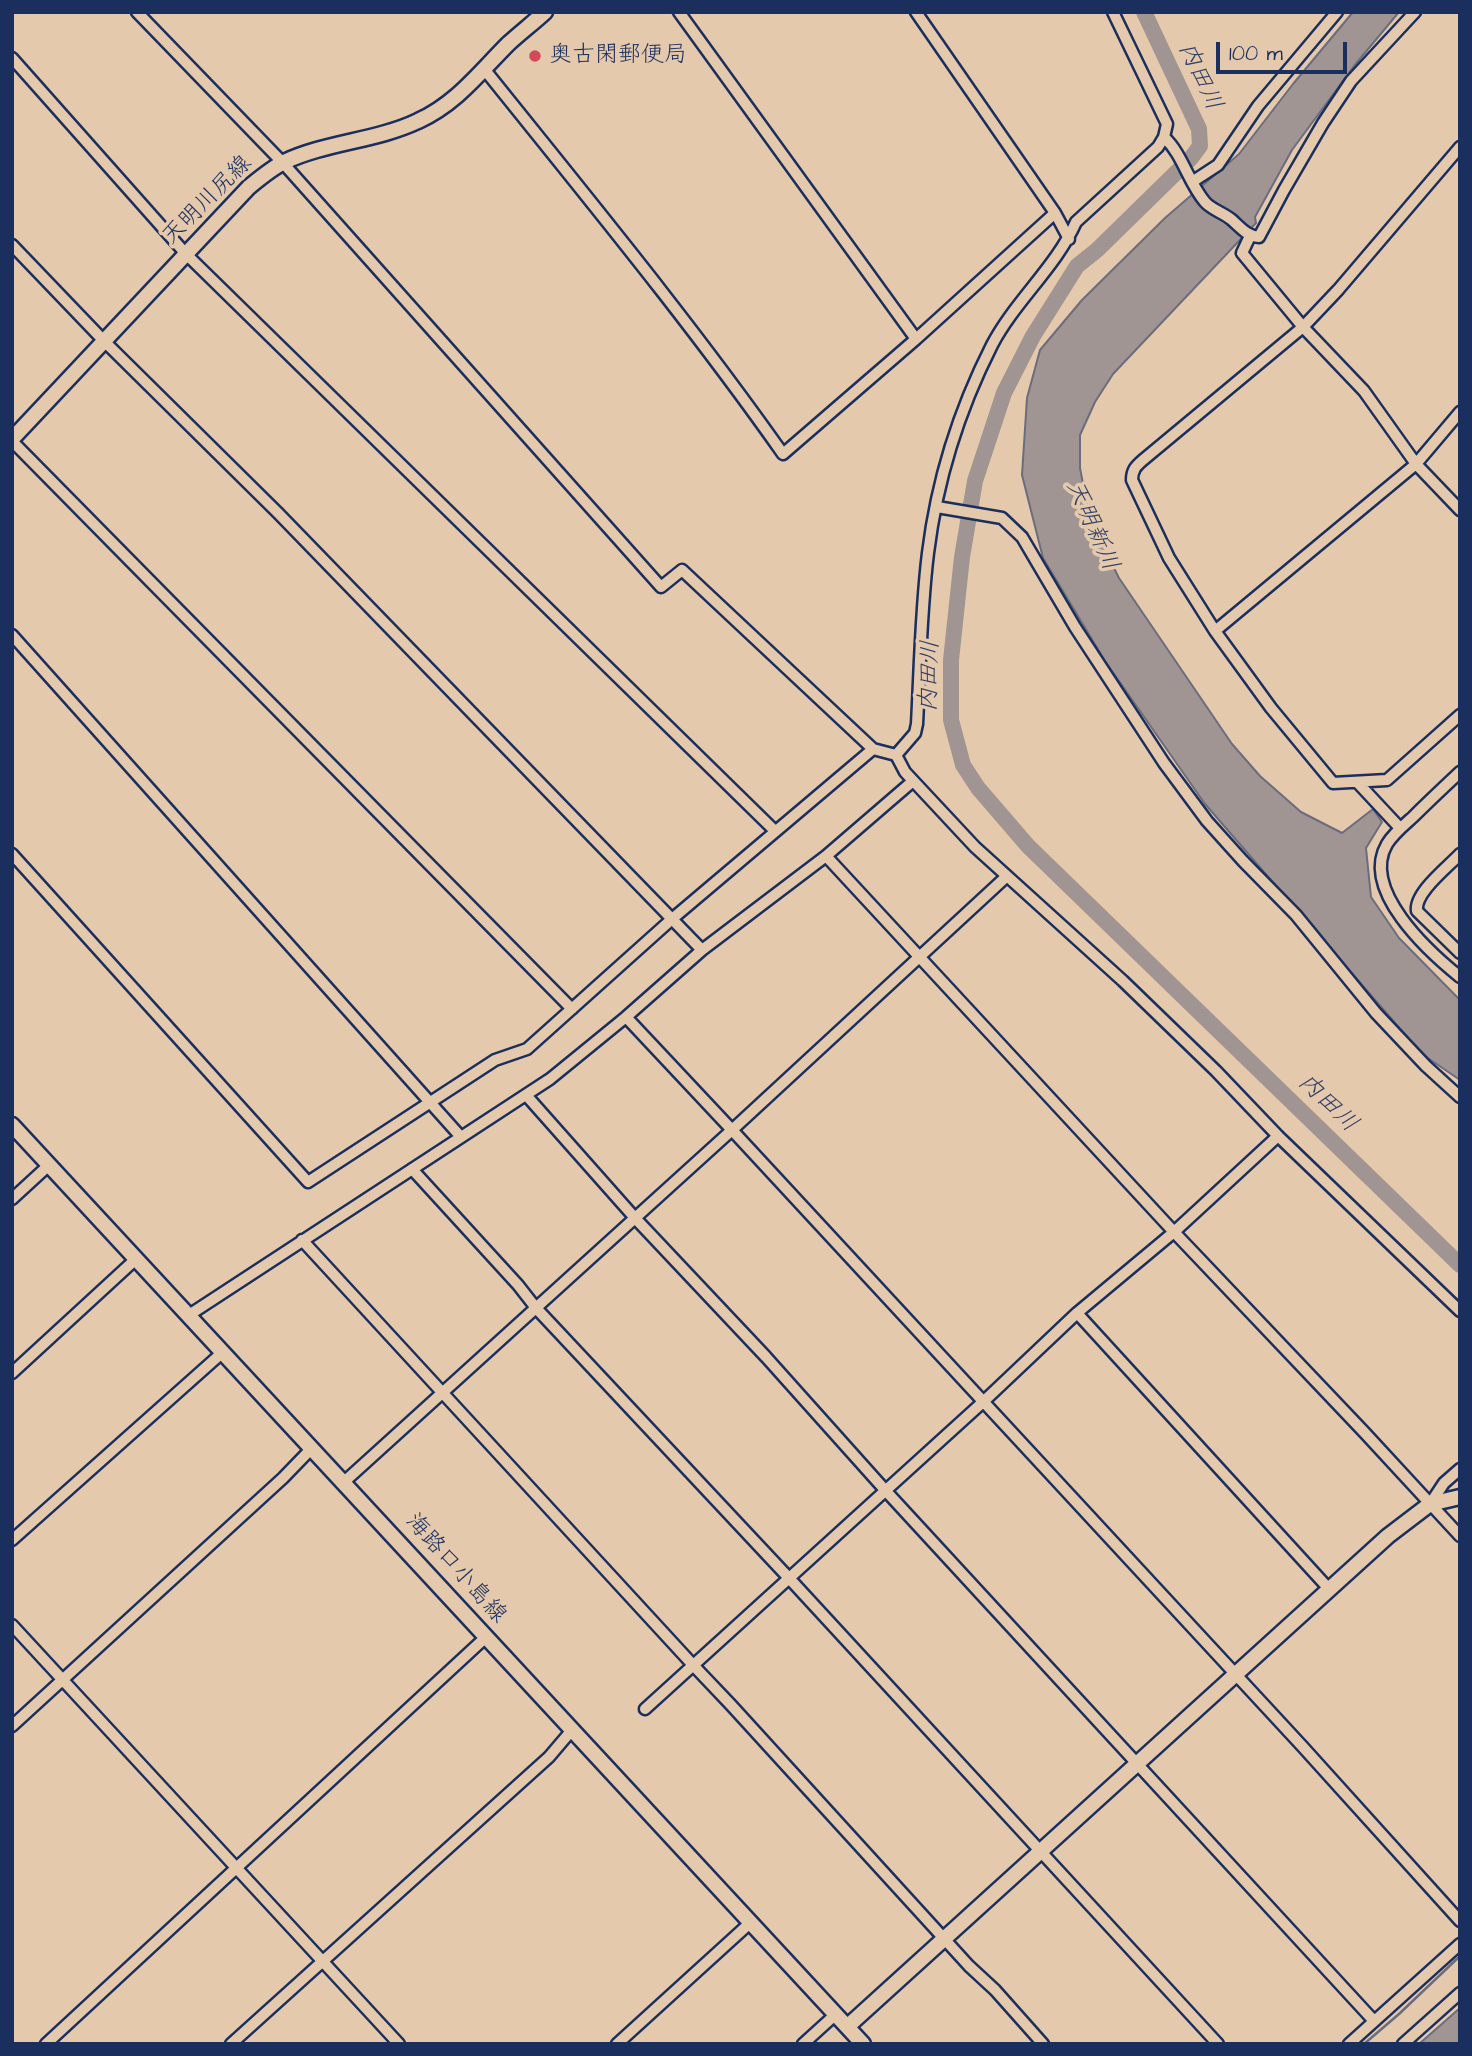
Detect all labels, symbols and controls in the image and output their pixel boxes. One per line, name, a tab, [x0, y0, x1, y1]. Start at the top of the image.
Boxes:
scale bar	[1220, 28, 1351, 72]
water label: 内田川	[1171, 38, 1227, 116]
text: 100 m	[1229, 39, 1283, 68]
place label: 奥古閑郵便局	[549, 42, 687, 70]
marker: 奥古閑郵便局	[527, 48, 543, 64]
street label: 天明川尻線	[158, 151, 258, 251]
water label: 天明新川	[1058, 476, 1124, 576]
water label: 内田川	[915, 640, 947, 712]
water label: 内田川	[1291, 1069, 1363, 1139]
street label: 海路口小島線	[399, 1508, 511, 1630]

